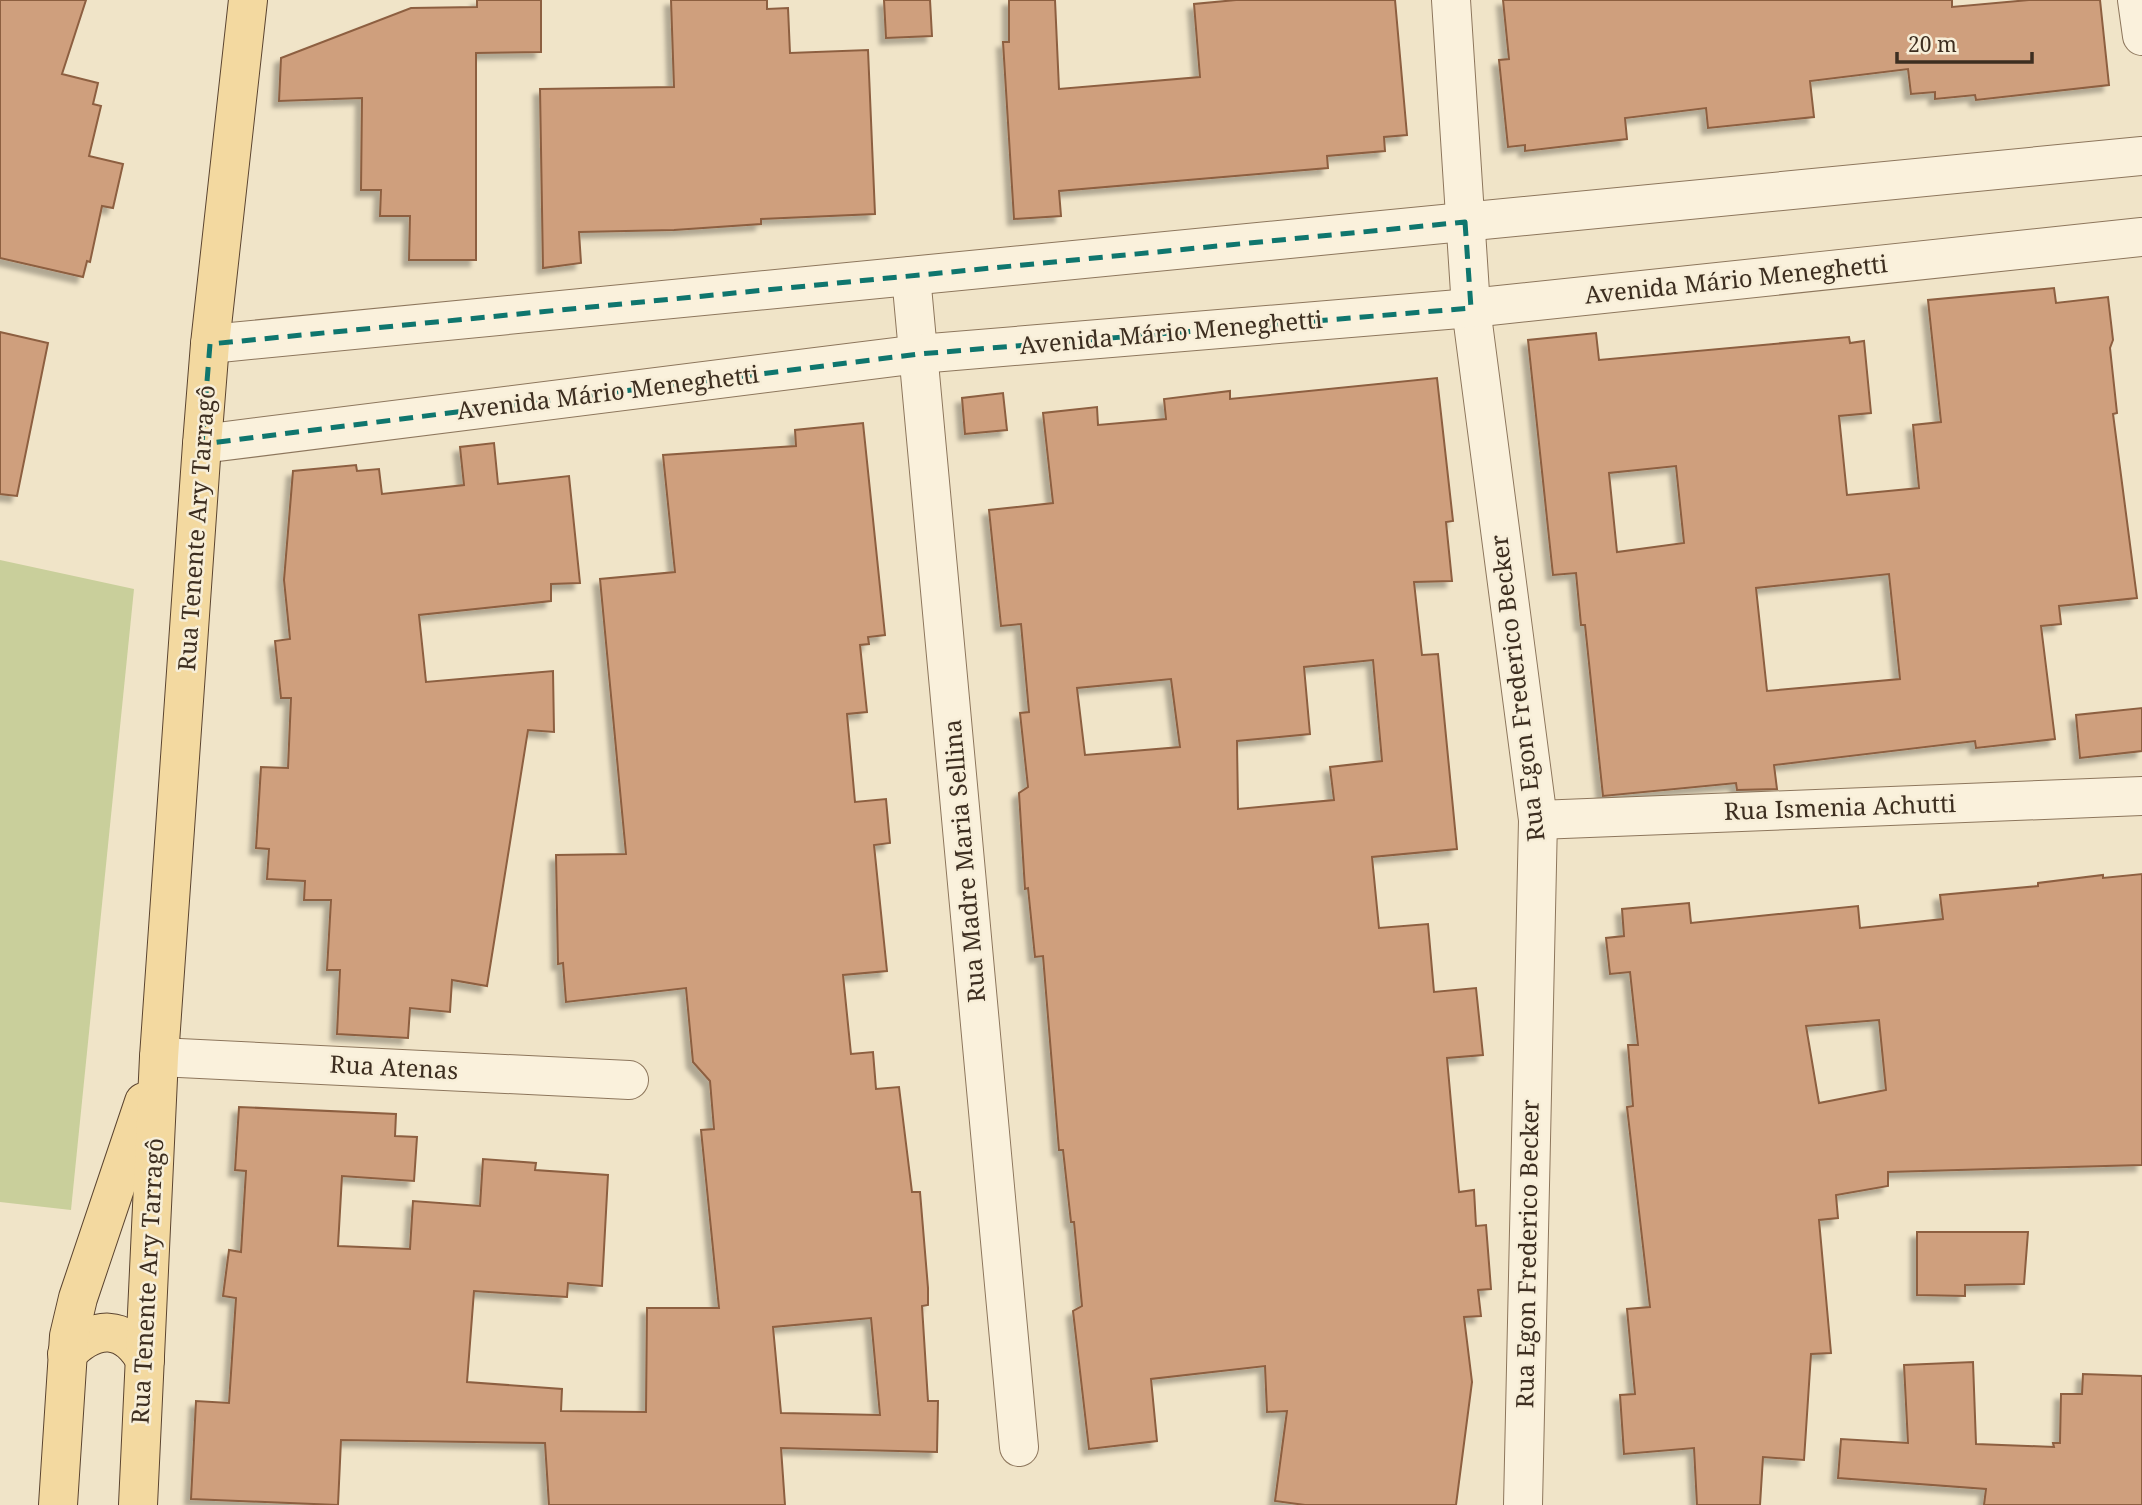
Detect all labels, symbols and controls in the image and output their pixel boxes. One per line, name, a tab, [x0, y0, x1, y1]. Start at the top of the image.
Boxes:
scale bar	[1897, 21, 2032, 65]
text: 20 m	[1908, 30, 1957, 58]
street label: Avenida Mário Meneghetti	[1583, 246, 1889, 311]
street label: Avenida Mário Meneghetti	[1018, 302, 1324, 361]
street label: Avenida Mário Meneghetti	[455, 357, 761, 426]
street label: Rua Tenente Ary Tarragô	[169, 384, 222, 672]
street label: Rua Egon Frederico Becker	[1481, 533, 1552, 844]
street label: Rua Madre Maria Sellina	[935, 718, 992, 1004]
street label: Rua Ismenia Achutti	[1723, 786, 1957, 827]
street label: Rua Atenas	[329, 1047, 459, 1086]
street label: Rua Egon Frederico Becker	[1507, 1099, 1546, 1409]
street label: Rua Tenente Ary Tarragô	[123, 1137, 170, 1425]

